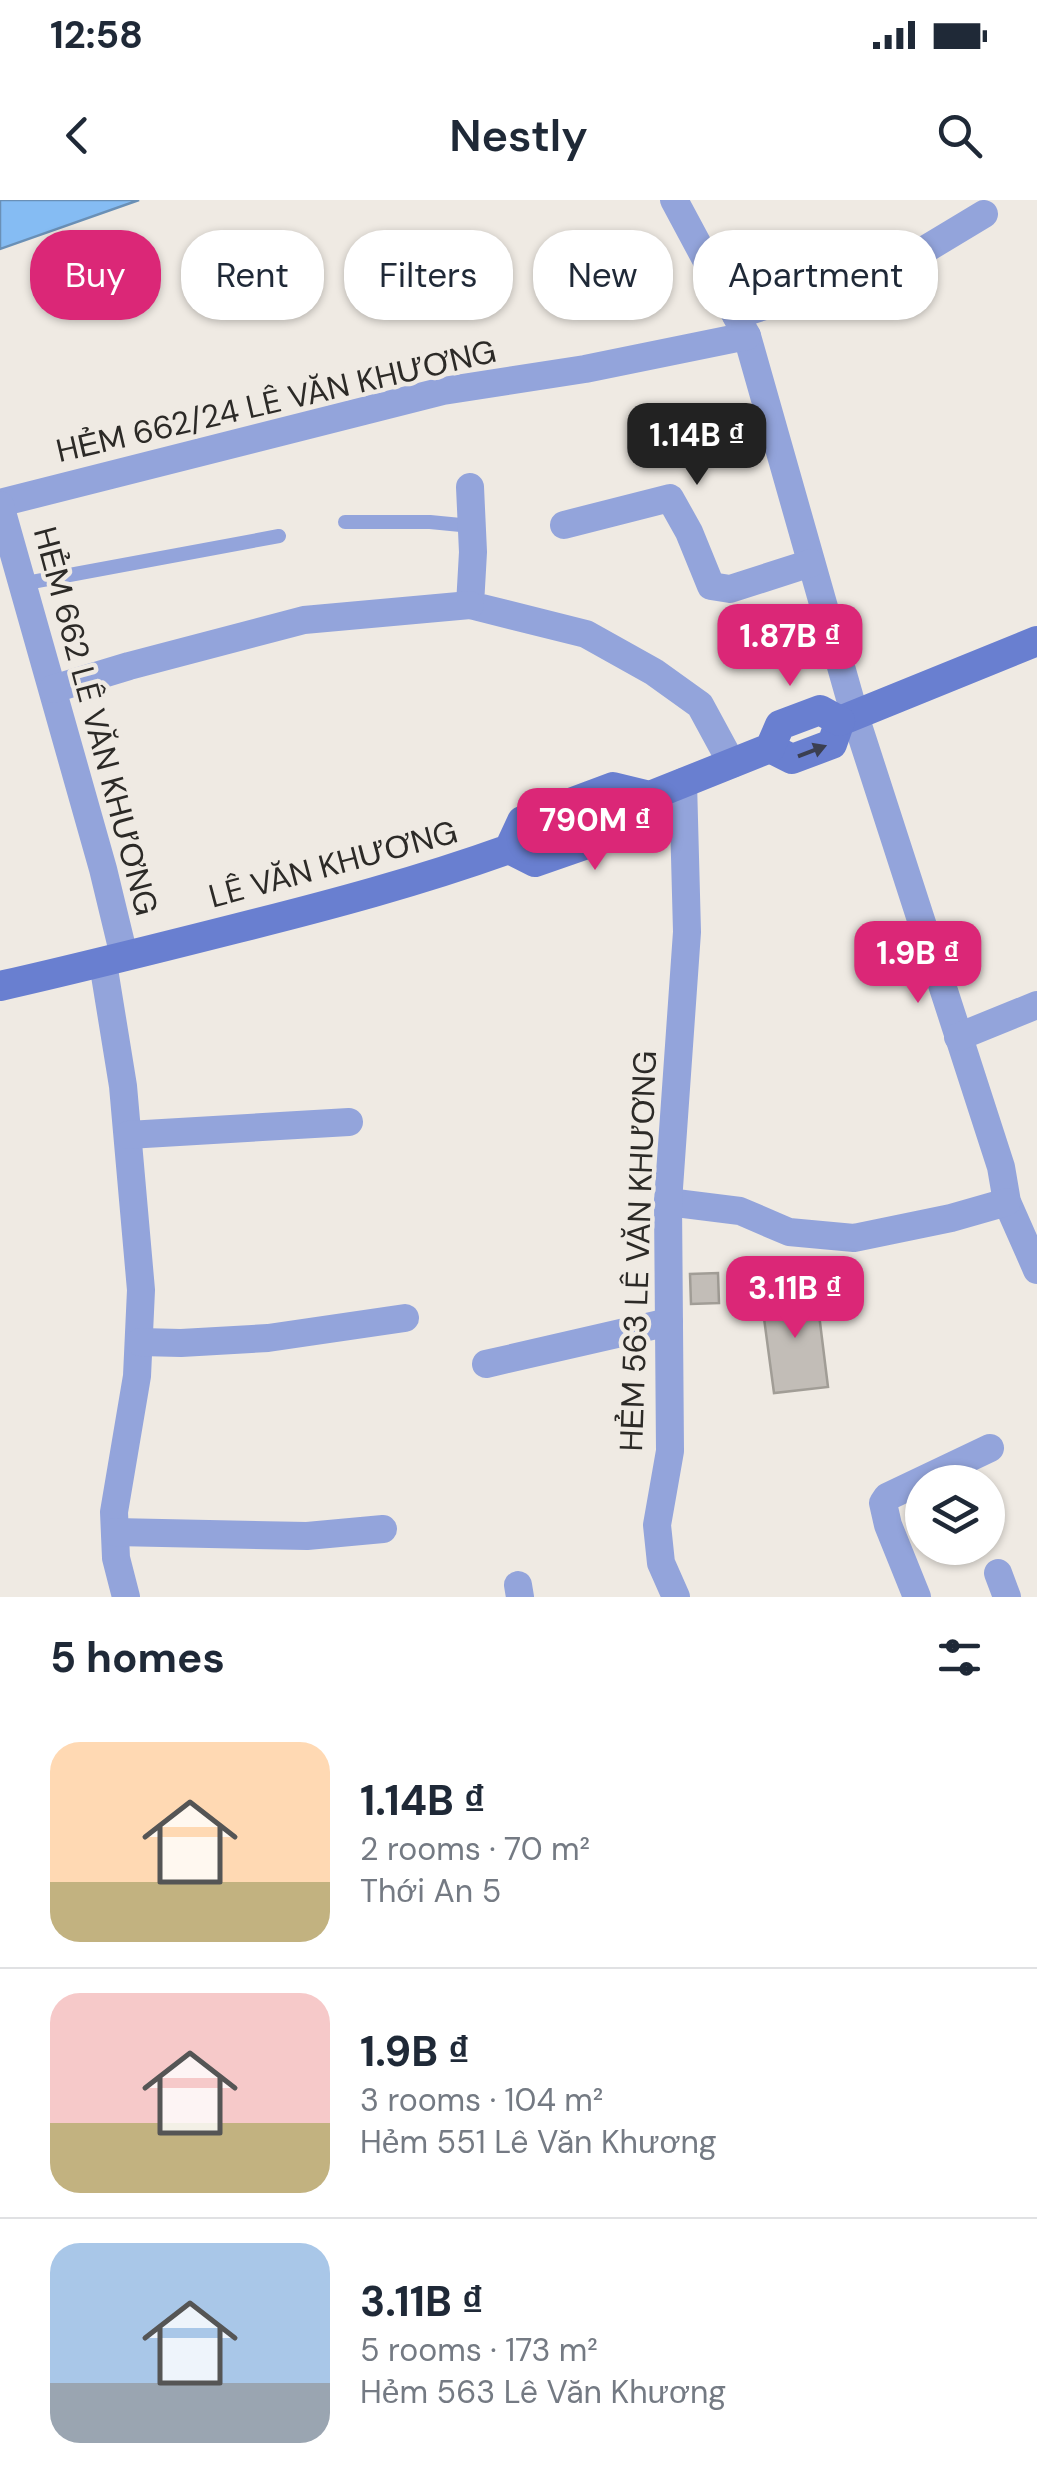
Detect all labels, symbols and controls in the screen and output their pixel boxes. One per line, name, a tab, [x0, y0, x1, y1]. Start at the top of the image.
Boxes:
text: 12:58	[50, 10, 143, 60]
text: Nestly	[449, 106, 588, 165]
icon: back	[50, 108, 105, 163]
icon: search	[932, 108, 987, 163]
chip: Buy	[30, 230, 161, 320]
chip: Rent	[181, 230, 324, 320]
chip: Filters	[344, 230, 513, 320]
chip: New	[533, 230, 673, 320]
chip: Apartment	[693, 230, 938, 320]
street label: HẺM 662/24 LÊ VĂN KHƯƠNG	[52, 330, 500, 472]
pin: 1.14B ₫	[605, 403, 789, 488]
text: 1.14B ₫	[649, 414, 745, 456]
street label: HẺM 662 LÊ VĂN KHƯƠNG	[24, 522, 168, 920]
pin: 1.87B ₫	[698, 604, 882, 689]
text: 1.87B ₫	[739, 615, 841, 657]
one-way arrow	[797, 743, 827, 759]
pin: 790M ₫	[514, 788, 676, 873]
text: 790M ₫	[539, 799, 651, 841]
street label: LÊ VĂN KHƯƠNG	[204, 811, 462, 917]
pin: 1.9B ₫	[837, 921, 999, 1006]
text: 1.9B ₫	[876, 932, 960, 974]
street label: HẺM 563 LÊ VĂN KHƯƠNG	[610, 1050, 666, 1452]
pin: 3.11B ₫	[703, 1256, 887, 1341]
text: 3.11B ₫	[748, 1267, 842, 1309]
map controls	[905, 1465, 1005, 1565]
button: layers	[905, 1465, 1005, 1565]
text: 5 homes	[50, 1630, 225, 1685]
icon: filters	[932, 1630, 987, 1685]
text: 1.14B ₫	[360, 1773, 485, 1828]
icon: home	[130, 1782, 250, 1902]
text: 2 rooms · 70 m²	[360, 1828, 590, 1870]
text: Thới An 5	[360, 1870, 501, 1912]
text: 1.9B ₫	[360, 2024, 470, 2079]
icon: home	[130, 2033, 250, 2153]
text: 3 rooms · 104 m²	[360, 2079, 603, 2121]
text: Hẻm 551 Lê Văn Khương	[360, 2121, 717, 2163]
text: 3.11B ₫	[360, 2274, 483, 2329]
icon: home	[130, 2283, 250, 2403]
text: 5 rooms · 173 m²	[360, 2329, 598, 2371]
text: Hẻm 563 Lê Văn Khương	[360, 2371, 726, 2413]

